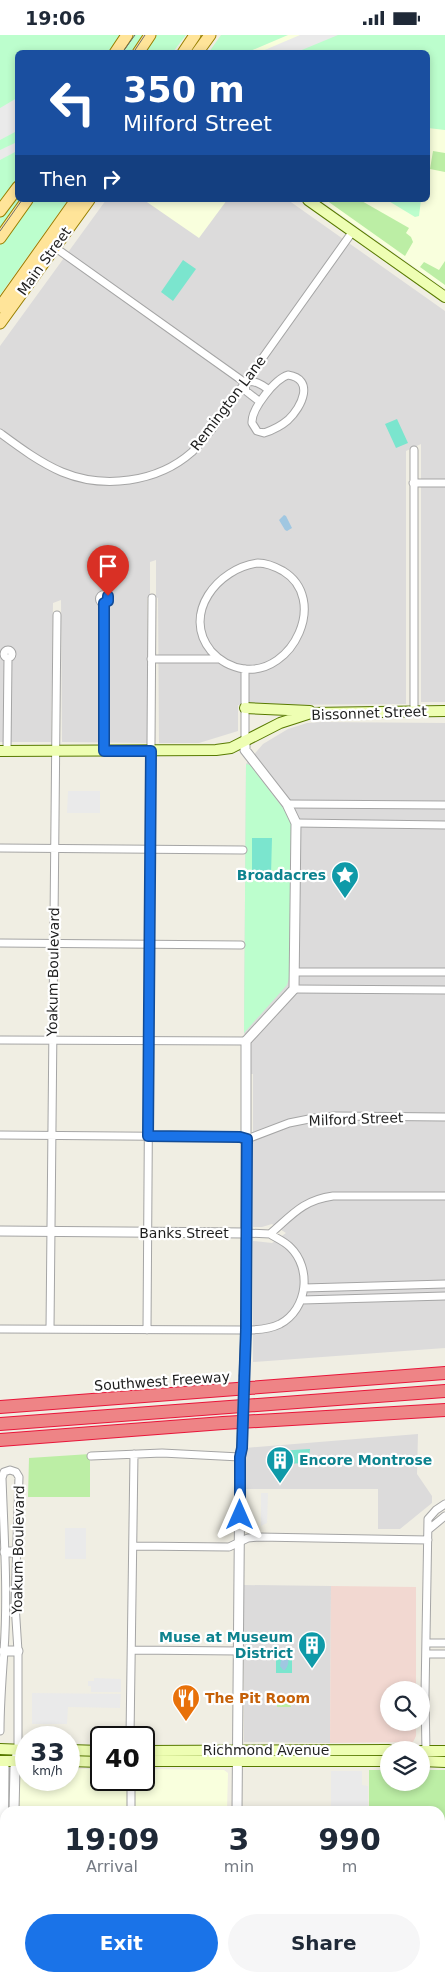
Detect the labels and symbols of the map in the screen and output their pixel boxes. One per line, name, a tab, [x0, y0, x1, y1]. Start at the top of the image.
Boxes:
street label: Main Street	[14, 223, 74, 298]
street label: Remington Lane	[187, 353, 269, 453]
pin	[87, 545, 129, 596]
street label: Bissonnet Street	[311, 703, 427, 723]
place icon: Broadacres	[330, 860, 360, 899]
place label: Broadacres	[237, 867, 326, 883]
street label: Yoakum Boulevard	[44, 907, 62, 1038]
street label: Milford Street	[308, 1109, 404, 1129]
street label: Banks Street	[139, 1225, 229, 1241]
street label: Southwest Freeway	[94, 1368, 230, 1394]
building icon: Encore Montrose	[265, 1445, 295, 1484]
place label: Encore Montrose	[299, 1452, 432, 1468]
street label: Yoakum Boulevard	[9, 1485, 27, 1616]
position arrow	[213, 1488, 265, 1540]
place label: Muse at Museum District	[159, 1629, 293, 1661]
building icon: Muse at Museum District	[297, 1630, 327, 1669]
restaurant icon: The Pit Room	[171, 1683, 201, 1722]
place label: The Pit Room	[205, 1690, 310, 1706]
speed limit sign: 40	[90, 1726, 155, 1791]
street label: Richmond Avenue	[203, 1742, 329, 1758]

